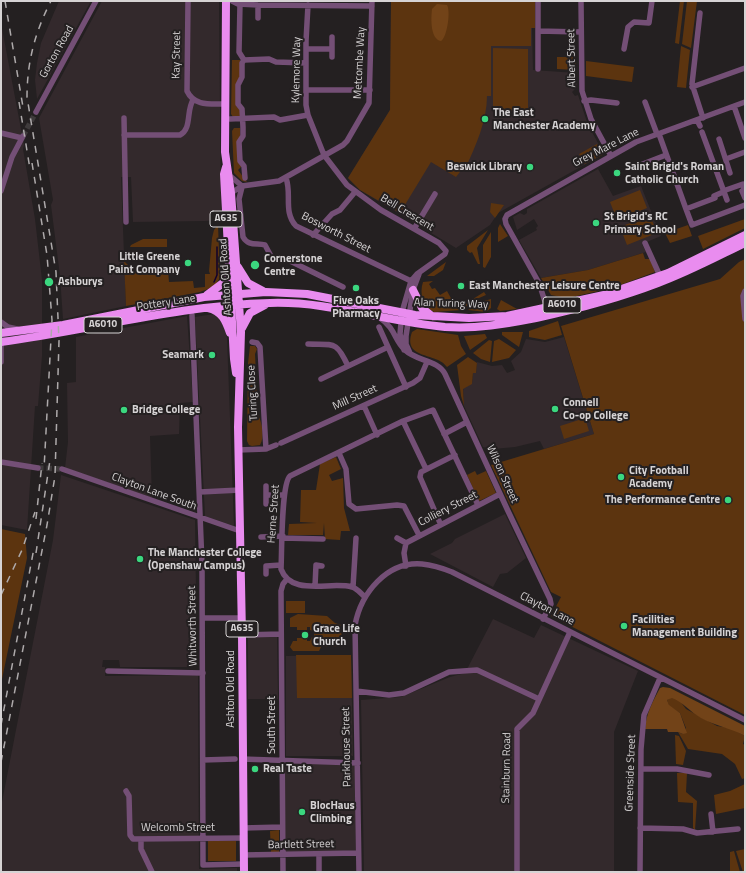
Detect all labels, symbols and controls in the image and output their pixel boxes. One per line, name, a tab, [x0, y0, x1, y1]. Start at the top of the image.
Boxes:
street label: Gorton Road	[37, 23, 77, 81]
street label: Metcombe Way	[352, 26, 368, 100]
street label: Albert Street	[565, 28, 579, 88]
street label: Kay Street	[170, 31, 184, 79]
street label: Kylemore Way	[290, 37, 304, 103]
place label: The East Manchester Academy	[493, 106, 595, 132]
marker: The East Manchester Academy	[480, 114, 490, 124]
street label: Grey Mare Lane	[571, 126, 641, 170]
place label: Beswick Library	[447, 160, 522, 174]
place label: Saint Brigid's Roman Catholic Church	[625, 160, 724, 186]
marker: Beswick Library	[525, 162, 535, 172]
marker: Saint Brigid's Roman Catholic Church	[612, 168, 622, 178]
street label: Bell Crescent	[378, 192, 436, 234]
street label: Bosworth Street	[299, 210, 373, 256]
place label: St Brigid's RC Primary School	[604, 210, 676, 236]
road number: A635	[210, 211, 242, 227]
marker: St Brigid's RC Primary School	[591, 218, 601, 228]
street label: Ashton Old Road	[217, 238, 235, 316]
place label: Little Greene Paint Company	[109, 250, 180, 276]
place label: Cornerstone Centre	[264, 252, 322, 278]
marker: Little Greene Paint Company	[183, 258, 193, 268]
marker: Cornerstone Centre	[249, 259, 261, 271]
place label: Ashburys	[58, 275, 103, 289]
marker: Ashburys	[43, 276, 55, 288]
place label: East Manchester Leisure Centre	[469, 279, 620, 293]
marker: East Manchester Leisure Centre	[456, 281, 466, 291]
marker: Five Oaks Pharmacy	[351, 283, 361, 293]
street label: Pottery Lane	[136, 292, 196, 314]
place label: Five Oaks Pharmacy	[332, 294, 380, 320]
street label: Alan Turing Way	[414, 296, 488, 312]
road number: A6010	[543, 297, 581, 313]
road number: A6010	[84, 317, 122, 333]
place label: Seamark	[162, 348, 204, 362]
marker: Seamark	[207, 350, 217, 360]
street label: Turing Close	[245, 365, 261, 421]
street label: Mill Street	[331, 382, 379, 414]
place label: Connell Co-op College	[563, 396, 628, 422]
place label: Bridge College	[132, 403, 200, 417]
marker: Connell Co-op College	[550, 404, 560, 414]
marker: Bridge College	[119, 405, 129, 415]
street label: Wilson Street	[483, 443, 521, 505]
place label: City Football Academy	[629, 464, 689, 490]
street label: Clayton Lane South	[110, 471, 198, 513]
marker: City Football Academy	[616, 472, 626, 482]
street label: Herne Street	[265, 484, 283, 544]
street label: Colliery Street	[416, 488, 480, 530]
place label: The Performance Centre	[605, 493, 720, 507]
marker: The Performance Centre	[723, 495, 733, 505]
place label: The Manchester College (Openshaw Campus)	[148, 546, 262, 572]
marker: The Manchester College (Openshaw Campus)	[135, 554, 145, 564]
street label: Whitworth Street	[186, 586, 200, 666]
street label: Clayton Lane	[517, 590, 577, 628]
place label: Facilities Management Building	[632, 613, 737, 639]
road number: A635	[226, 621, 258, 637]
marker: Facilities Management Building	[619, 621, 629, 631]
place label: Grace Life Church	[313, 622, 360, 648]
marker: Grace Life Church	[300, 630, 310, 640]
street label: Ashton Old Road	[224, 650, 238, 728]
street label: South Street	[265, 696, 279, 754]
street label: Parkhouse Street	[340, 707, 354, 787]
street label: Stainburn Road	[500, 732, 514, 804]
street label: Greenside Street	[623, 734, 639, 812]
place label: Real Taste	[263, 762, 312, 776]
marker: Real Taste	[250, 764, 260, 774]
place label: BlocHaus Climbing	[310, 799, 355, 825]
marker: BlocHaus Climbing	[297, 807, 307, 817]
street label: Welcomb Street	[141, 821, 215, 835]
street label: Bartlett Street	[268, 838, 334, 852]

